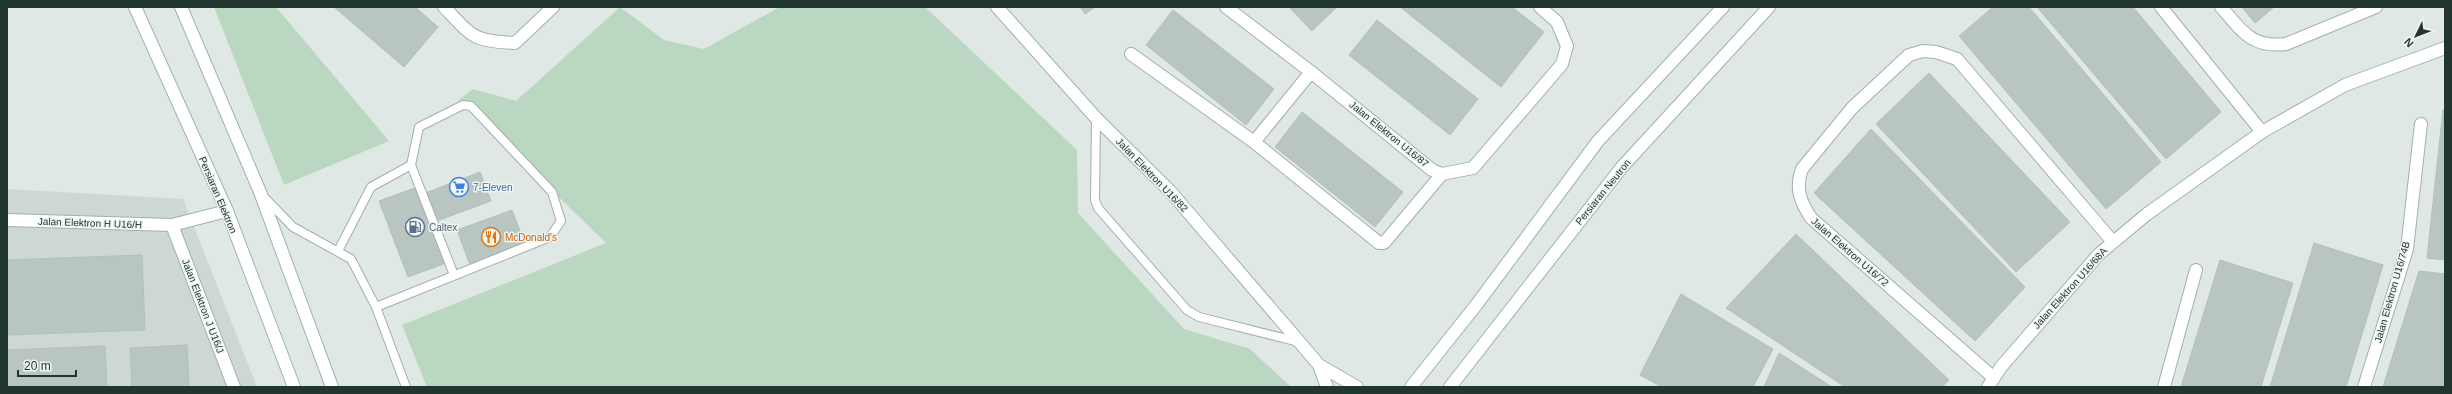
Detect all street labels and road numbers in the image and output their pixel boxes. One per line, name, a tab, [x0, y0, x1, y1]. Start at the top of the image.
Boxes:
street label: Jalan Elektron U16/87	[1347, 99, 1431, 170]
street label: Jalan Elektron U16/82	[1114, 136, 1190, 215]
street label: Persiaran Elektron	[197, 155, 239, 235]
street label: Persiaran Neutron	[1573, 157, 1633, 227]
street label: Jalan Elektron H U16/H	[38, 216, 142, 230]
street label: Jalan Elektron U16/72	[1809, 216, 1891, 289]
street label: Jalan Elektron U16/74B	[2372, 240, 2412, 344]
street label: Jalan Elektron U16/68A	[2031, 245, 2109, 331]
street label: Jalan Elektron J U16/J	[180, 257, 226, 355]

